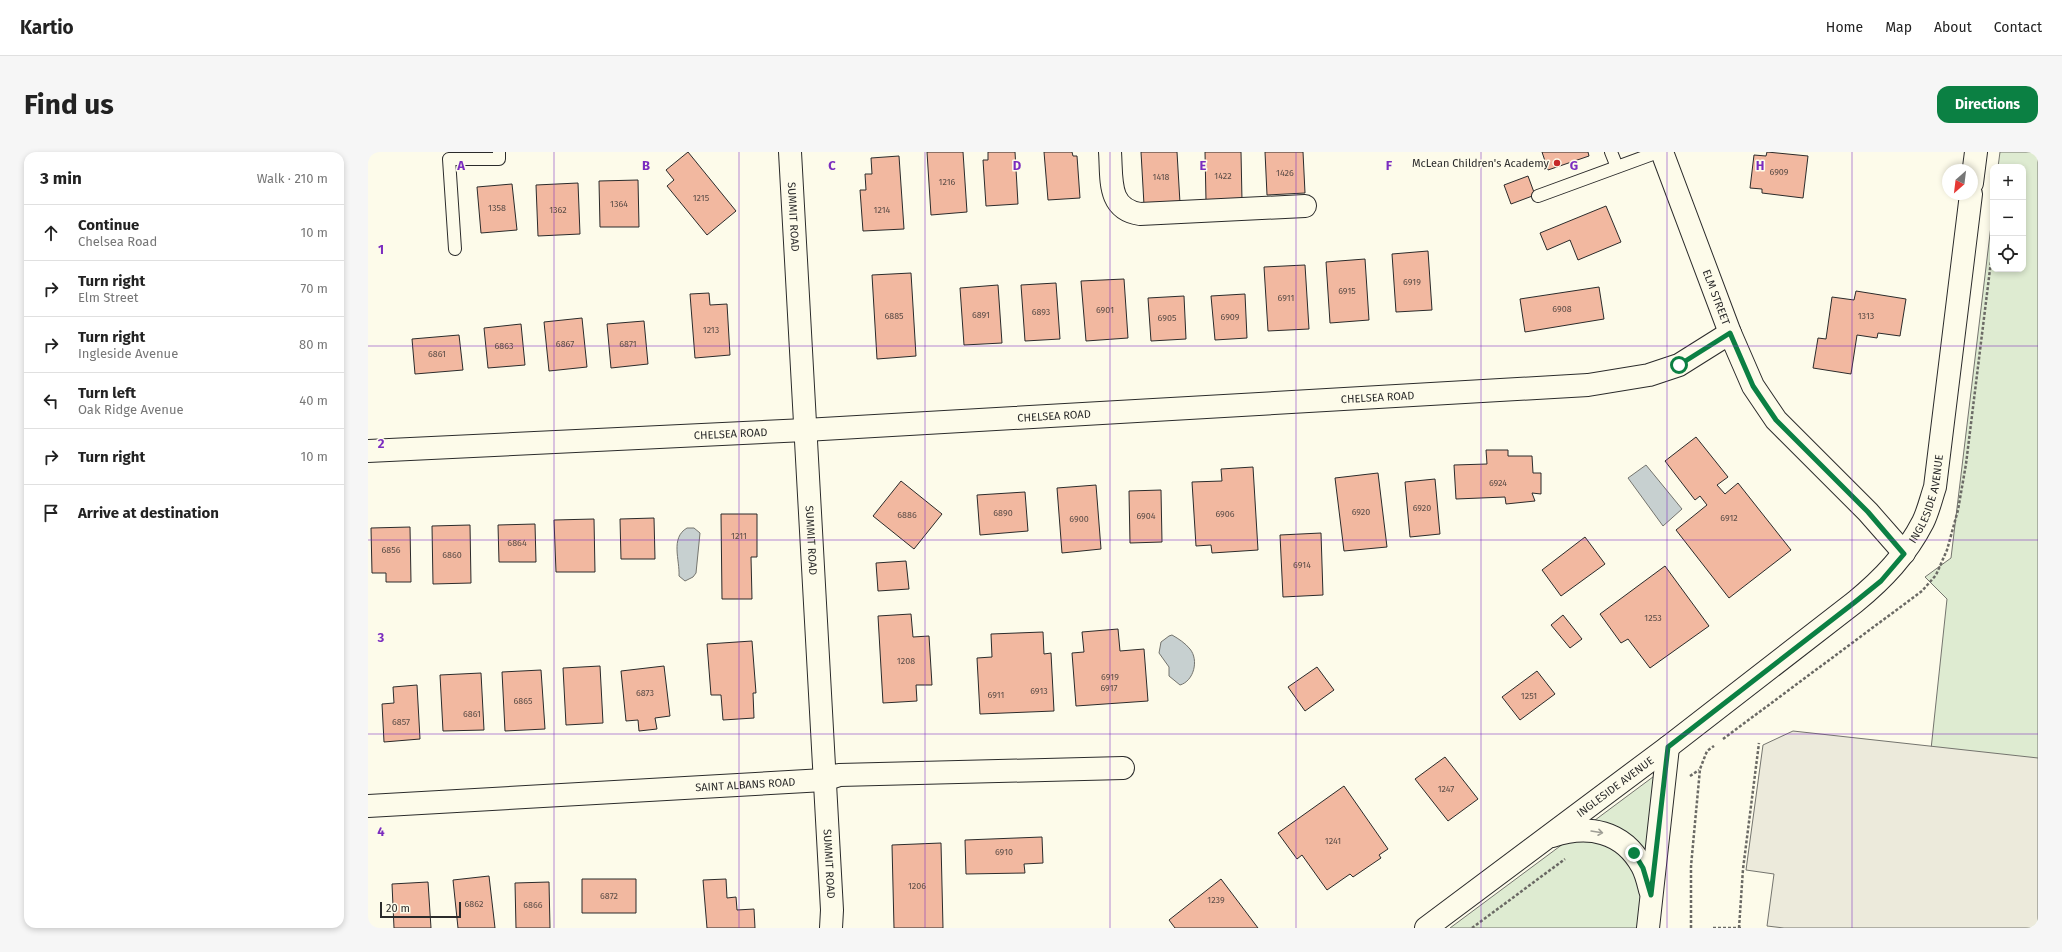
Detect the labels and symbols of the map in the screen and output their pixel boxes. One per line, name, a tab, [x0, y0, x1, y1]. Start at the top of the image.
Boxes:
place label: McLean Children's Academy	[1412, 157, 1550, 170]
text: A	[456, 158, 465, 173]
text: B	[642, 158, 650, 173]
text: C	[828, 158, 836, 173]
text: D	[1013, 158, 1022, 173]
text: E	[1200, 158, 1207, 173]
text: F	[1386, 158, 1393, 173]
marker: McLean Children's Academy	[1552, 158, 1562, 168]
text: G	[1570, 158, 1578, 173]
text: H	[1756, 158, 1764, 173]
north arrow	[1942, 164, 1978, 200]
house number: 6909	[1769, 167, 1789, 177]
house number: 1426	[1276, 168, 1294, 178]
house number: 1422	[1214, 171, 1232, 181]
house number: 1418	[1152, 172, 1170, 182]
house number: 1216	[939, 177, 956, 187]
street label: SUMMIT ROAD	[785, 182, 802, 252]
house number: 1215	[693, 193, 710, 203]
house number: 1364	[610, 199, 628, 209]
house number: 1358	[488, 203, 506, 213]
house number: 1362	[549, 205, 567, 215]
house number: 1214	[874, 205, 891, 215]
text: 1	[378, 242, 384, 257]
street label: ELM STREET	[1700, 268, 1732, 327]
house number: 6919	[1403, 277, 1421, 287]
house number: 6915	[1338, 286, 1356, 296]
house number: 6911	[1278, 293, 1294, 303]
house number: 6908	[1552, 304, 1572, 314]
house number: 6901	[1096, 305, 1114, 315]
house number: 6893	[1032, 307, 1050, 317]
house number: 6891	[972, 310, 990, 320]
house number: 6885	[884, 311, 904, 321]
house number: 1313	[1858, 311, 1874, 321]
house number: 6909	[1220, 312, 1240, 322]
house number: 6905	[1158, 313, 1177, 323]
house number: 1213	[703, 325, 719, 335]
house number: 6867	[556, 339, 574, 349]
house number: 6871	[619, 339, 637, 349]
house number: 6863	[495, 341, 513, 351]
house number: 6861	[428, 349, 446, 359]
route start	[1670, 356, 1688, 374]
street label: CHELSEA ROAD	[1341, 389, 1415, 406]
street label: CHELSEA ROAD	[1017, 408, 1091, 425]
street label: CHELSEA ROAD	[694, 426, 768, 442]
text: 2	[378, 436, 385, 451]
street label: INGLESIDE AVENUE	[1906, 454, 1946, 546]
house number: 6924	[1489, 478, 1507, 488]
house number: 6920	[1413, 503, 1431, 513]
street label: SUMMIT ROAD	[803, 505, 819, 576]
house number: 6920	[1352, 507, 1370, 517]
house number: 6890	[993, 508, 1013, 518]
house number: 6906	[1215, 509, 1235, 519]
house number: 6886	[897, 510, 917, 520]
house number: 6904	[1136, 511, 1156, 521]
house number: 6912	[1720, 513, 1738, 523]
house number: 6900	[1069, 514, 1089, 524]
house number: 1211	[731, 531, 747, 541]
house number: 6864	[507, 538, 527, 548]
house number: 6856	[381, 545, 401, 555]
house number: 6860	[442, 550, 462, 560]
house number: 6914	[1293, 560, 1311, 570]
house number: 1253	[1644, 613, 1662, 623]
text: 3	[377, 630, 385, 645]
house number: 1208	[897, 656, 915, 666]
house number: 6919	[1101, 672, 1119, 682]
house number: 6917	[1100, 683, 1118, 693]
house number: 6913	[1030, 686, 1048, 696]
house number: 6873	[636, 688, 654, 698]
house number: 6911	[988, 690, 1004, 700]
house number: 1251	[1521, 691, 1537, 701]
house number: 6865	[513, 696, 533, 706]
house number: 6861	[463, 709, 481, 719]
house number: 6857	[392, 717, 410, 727]
street label: INGLESIDE AVENUE	[1574, 754, 1657, 820]
street label: SAINT ALBANS ROAD	[695, 776, 796, 794]
house number: 1247	[1438, 784, 1454, 794]
text: 4	[377, 824, 385, 839]
one-way arrow	[1590, 828, 1603, 836]
street label: SUMMIT ROAD	[821, 829, 837, 899]
house number: 1241	[1325, 836, 1341, 846]
route end	[1625, 844, 1643, 862]
house number: 6910	[995, 847, 1013, 857]
house number: 1206	[908, 881, 926, 891]
house number: 6872	[600, 891, 618, 901]
house number: 1239	[1207, 895, 1225, 905]
house number: 6862	[465, 899, 483, 909]
scale bar	[380, 900, 461, 919]
house number: 6866	[523, 900, 543, 910]

